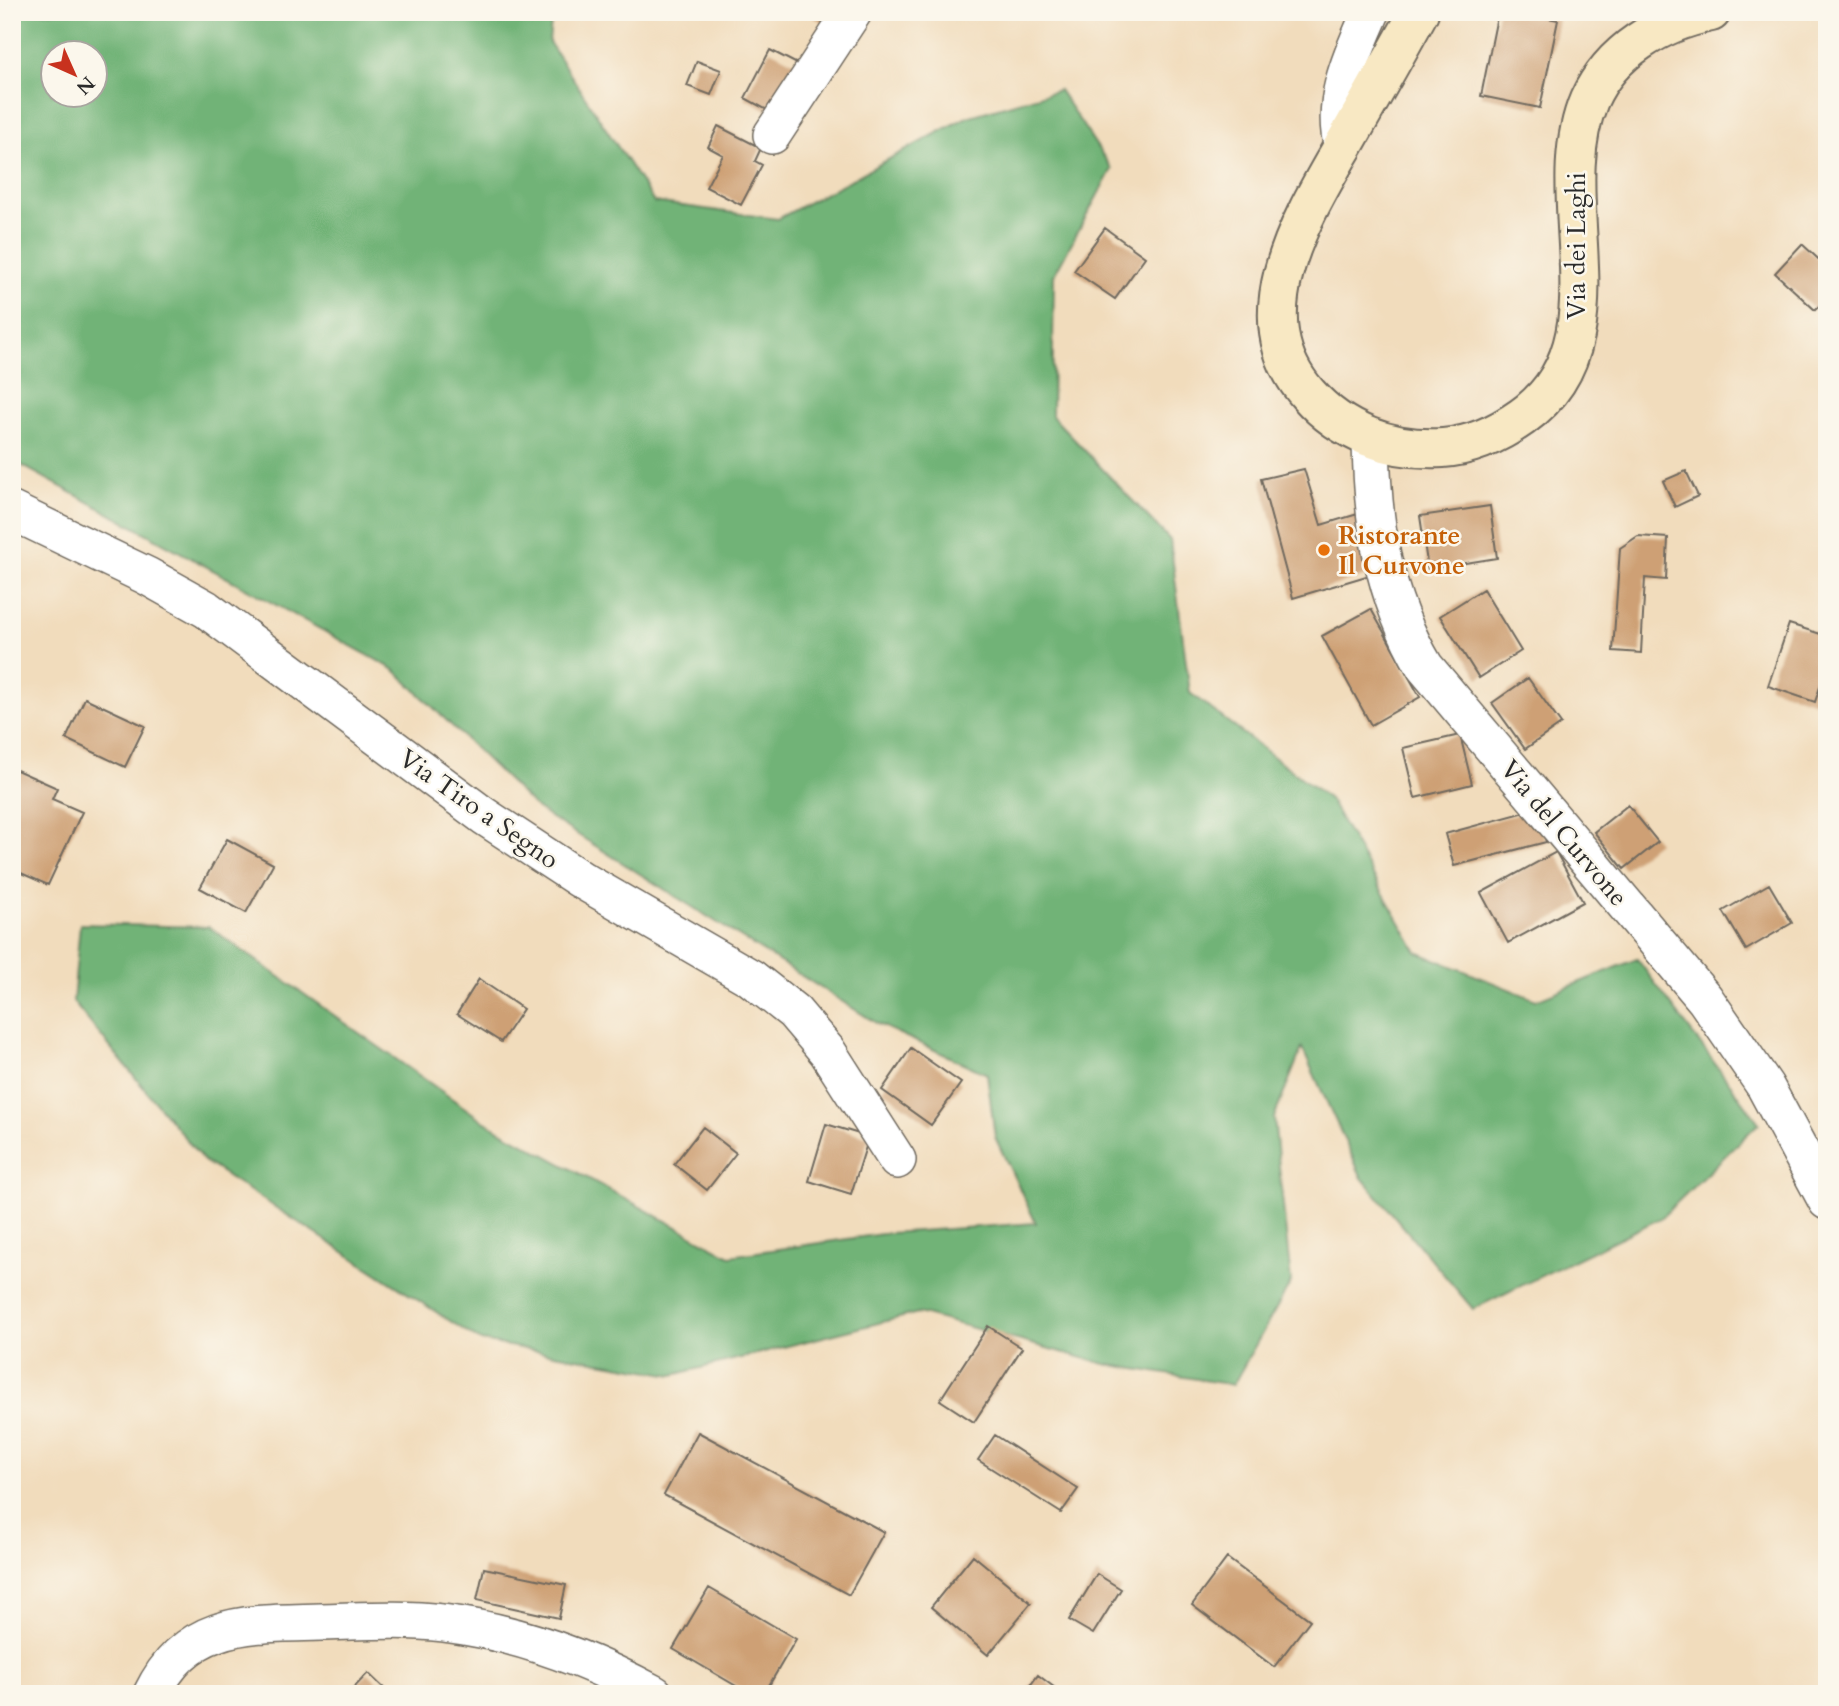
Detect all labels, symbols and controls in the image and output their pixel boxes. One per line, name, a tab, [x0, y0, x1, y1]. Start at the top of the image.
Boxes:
north arrow	[38, 38, 108, 108]
text: N	[70, 70, 100, 101]
street label: Via dei Laghi	[1559, 172, 1594, 320]
place label: Ristorante Il Curvone	[1338, 518, 1465, 583]
marker: Ristorante Il Curvone	[1316, 542, 1332, 558]
street label: Via Tiro a Segno	[392, 741, 566, 877]
street label: Via del Curvone	[1492, 752, 1636, 914]

